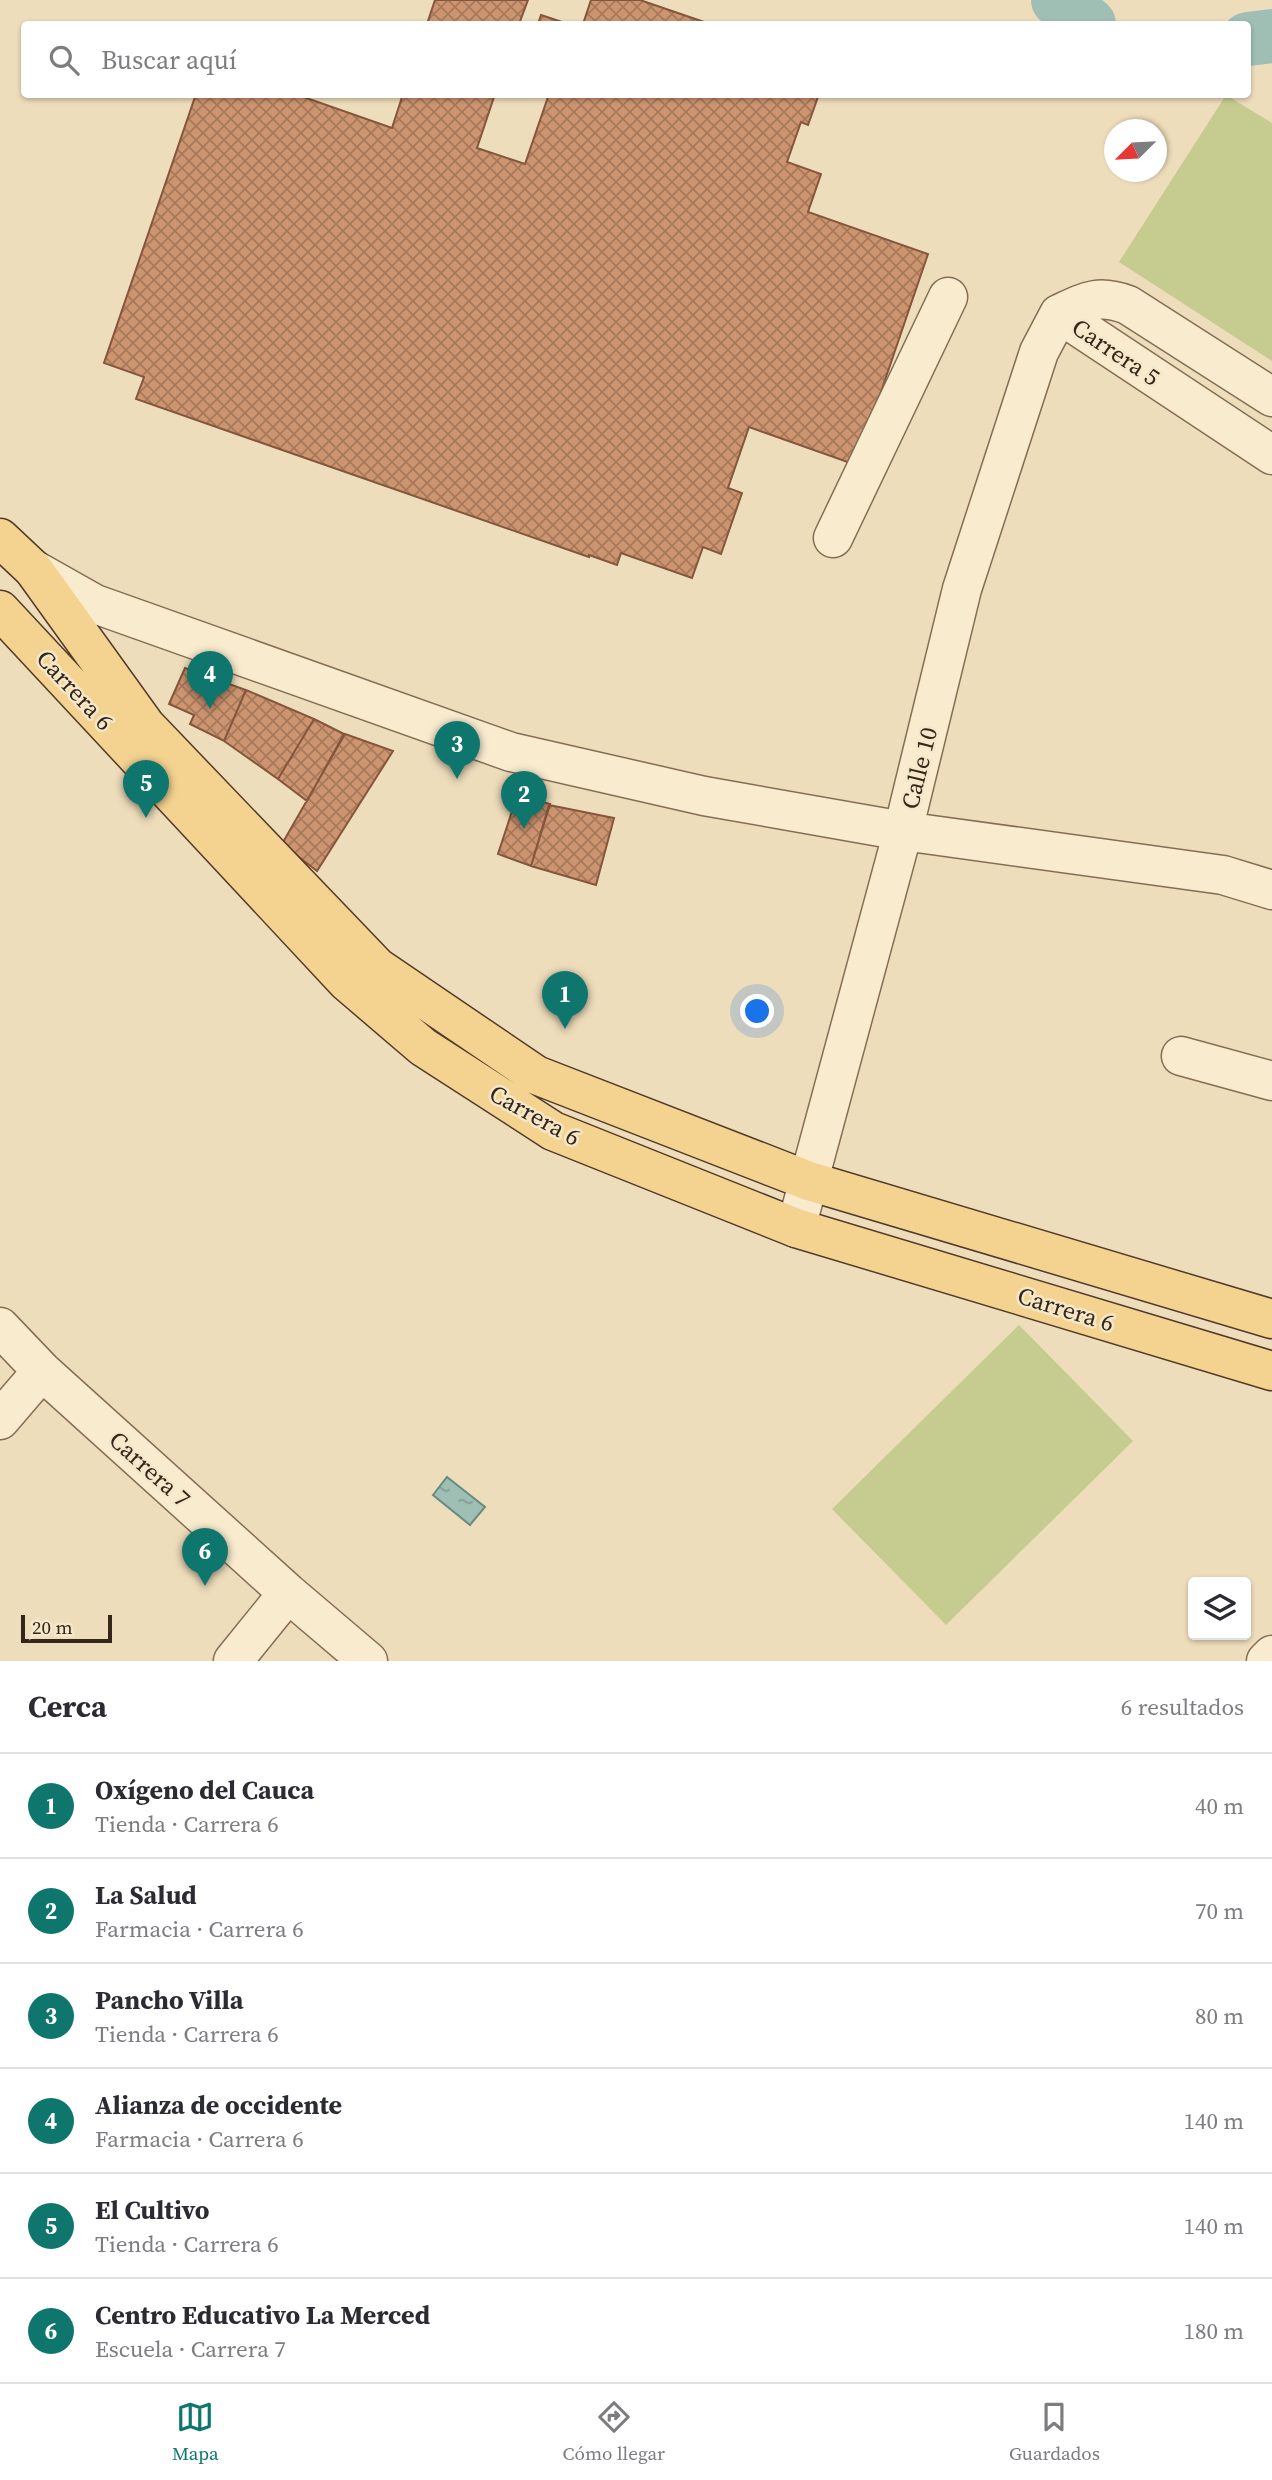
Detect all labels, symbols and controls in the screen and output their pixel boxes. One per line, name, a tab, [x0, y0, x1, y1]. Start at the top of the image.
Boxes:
search box	[21, 21, 1251, 98]
icon: search	[45, 41, 83, 79]
text: Buscar aquí	[101, 42, 237, 78]
north arrow	[1104, 119, 1167, 182]
street label: Carrera 5	[1066, 311, 1166, 393]
street label: Carrera 6	[29, 642, 121, 738]
pin: 4	[187, 651, 233, 709]
pin: 3	[434, 721, 480, 779]
street label: Calle 10	[893, 723, 945, 813]
pin: 5	[123, 760, 169, 818]
pin: 2	[501, 771, 547, 829]
pin: 1	[542, 971, 588, 1029]
your location	[740, 994, 774, 1028]
street label: Carrera 6	[484, 1077, 586, 1153]
street label: Carrera 6	[1014, 1279, 1118, 1339]
street label: Carrera 7	[102, 1424, 198, 1514]
pin: 6	[182, 1528, 228, 1586]
map controls	[1188, 1577, 1251, 1640]
button: layers	[1188, 1577, 1251, 1640]
scale bar	[21, 1612, 112, 1644]
text: 20 m	[32, 1614, 73, 1640]
text: Cerca	[28, 1686, 107, 1727]
text: 6 resultados	[1121, 1691, 1244, 1723]
text: Oxígeno del Cauca	[95, 1772, 314, 1808]
text: 1	[45, 1790, 57, 1822]
text: 40 m	[1195, 1790, 1244, 1822]
text: Tienda · Carrera 6	[95, 1808, 279, 1840]
text: La Salud	[95, 1877, 197, 1913]
text: 2	[45, 1895, 57, 1927]
text: 70 m	[1195, 1895, 1244, 1927]
text: Farmacia · Carrera 6	[95, 1913, 304, 1945]
text: Pancho Villa	[95, 1982, 244, 2018]
text: 3	[45, 2000, 57, 2032]
text: 80 m	[1195, 2000, 1244, 2032]
text: Tienda · Carrera 6	[95, 2018, 279, 2050]
text: Alianza de occidente	[95, 2087, 342, 2123]
text: 4	[45, 2105, 57, 2137]
text: 140 m	[1183, 2105, 1244, 2137]
text: Farmacia · Carrera 6	[95, 2123, 304, 2155]
text: El Cultivo	[95, 2192, 209, 2228]
text: 5	[45, 2210, 57, 2242]
text: 140 m	[1183, 2210, 1244, 2242]
text: Tienda · Carrera 6	[95, 2228, 279, 2260]
text: Centro Educativo La Merced	[95, 2297, 430, 2333]
text: 6	[45, 2315, 57, 2347]
text: 180 m	[1183, 2315, 1244, 2347]
text: Escuela · Carrera 7	[95, 2333, 286, 2365]
tab: Mapa	[172, 2398, 219, 2466]
tab: Cómo llegar	[563, 2398, 665, 2466]
tab: Guardados	[1009, 2398, 1100, 2466]

